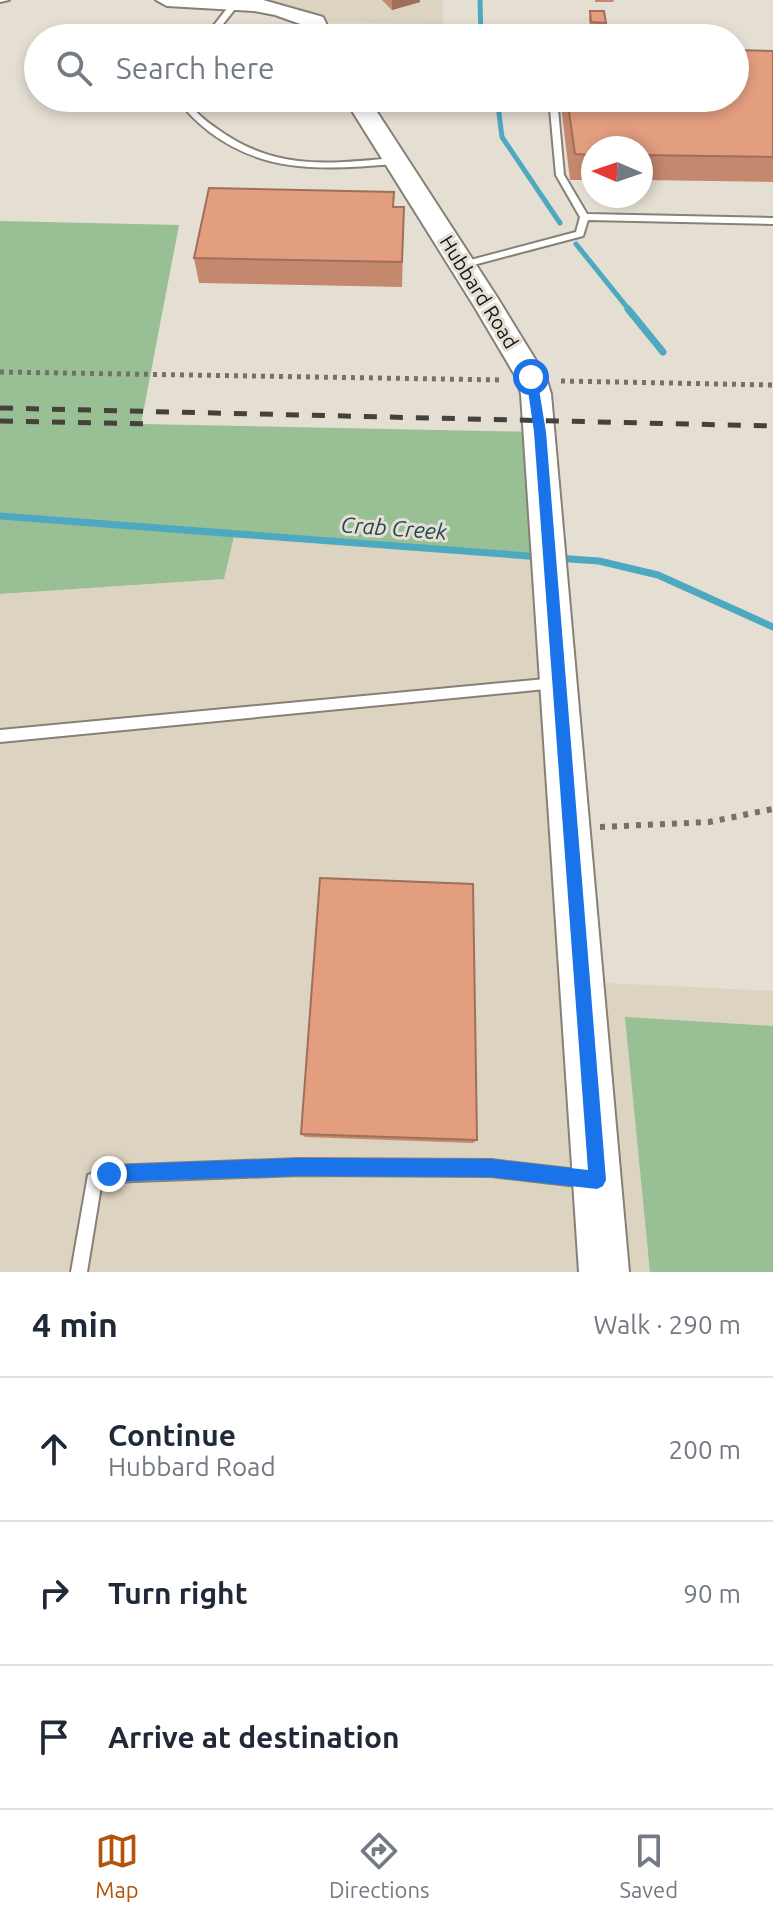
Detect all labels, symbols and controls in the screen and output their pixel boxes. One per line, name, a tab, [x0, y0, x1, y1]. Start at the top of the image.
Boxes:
search box	[24, 24, 749, 112]
icon: search	[52, 46, 96, 90]
text: Search here	[116, 51, 275, 85]
north arrow	[581, 136, 653, 208]
street label: Hubbard Road	[435, 231, 523, 353]
route start	[513, 359, 549, 395]
water label: Crab Creek	[340, 511, 449, 544]
route end	[91, 1156, 127, 1192]
text: 4 min	[32, 1305, 118, 1343]
text: Walk · 290 m	[593, 1310, 741, 1339]
text: Continue	[108, 1418, 236, 1452]
icon: ahead	[32, 1427, 76, 1471]
text: 200 m	[669, 1435, 741, 1464]
text: Hubbard Road	[108, 1452, 276, 1481]
icon: right	[32, 1571, 76, 1615]
text: Turn right	[108, 1576, 248, 1610]
text: 90 m	[683, 1579, 741, 1608]
icon: arrive	[32, 1715, 76, 1759]
text: Arrive at destination	[108, 1720, 400, 1754]
tab: Map	[95, 1829, 139, 1902]
tab: Directions	[329, 1829, 430, 1902]
tab: Saved	[619, 1829, 678, 1902]

